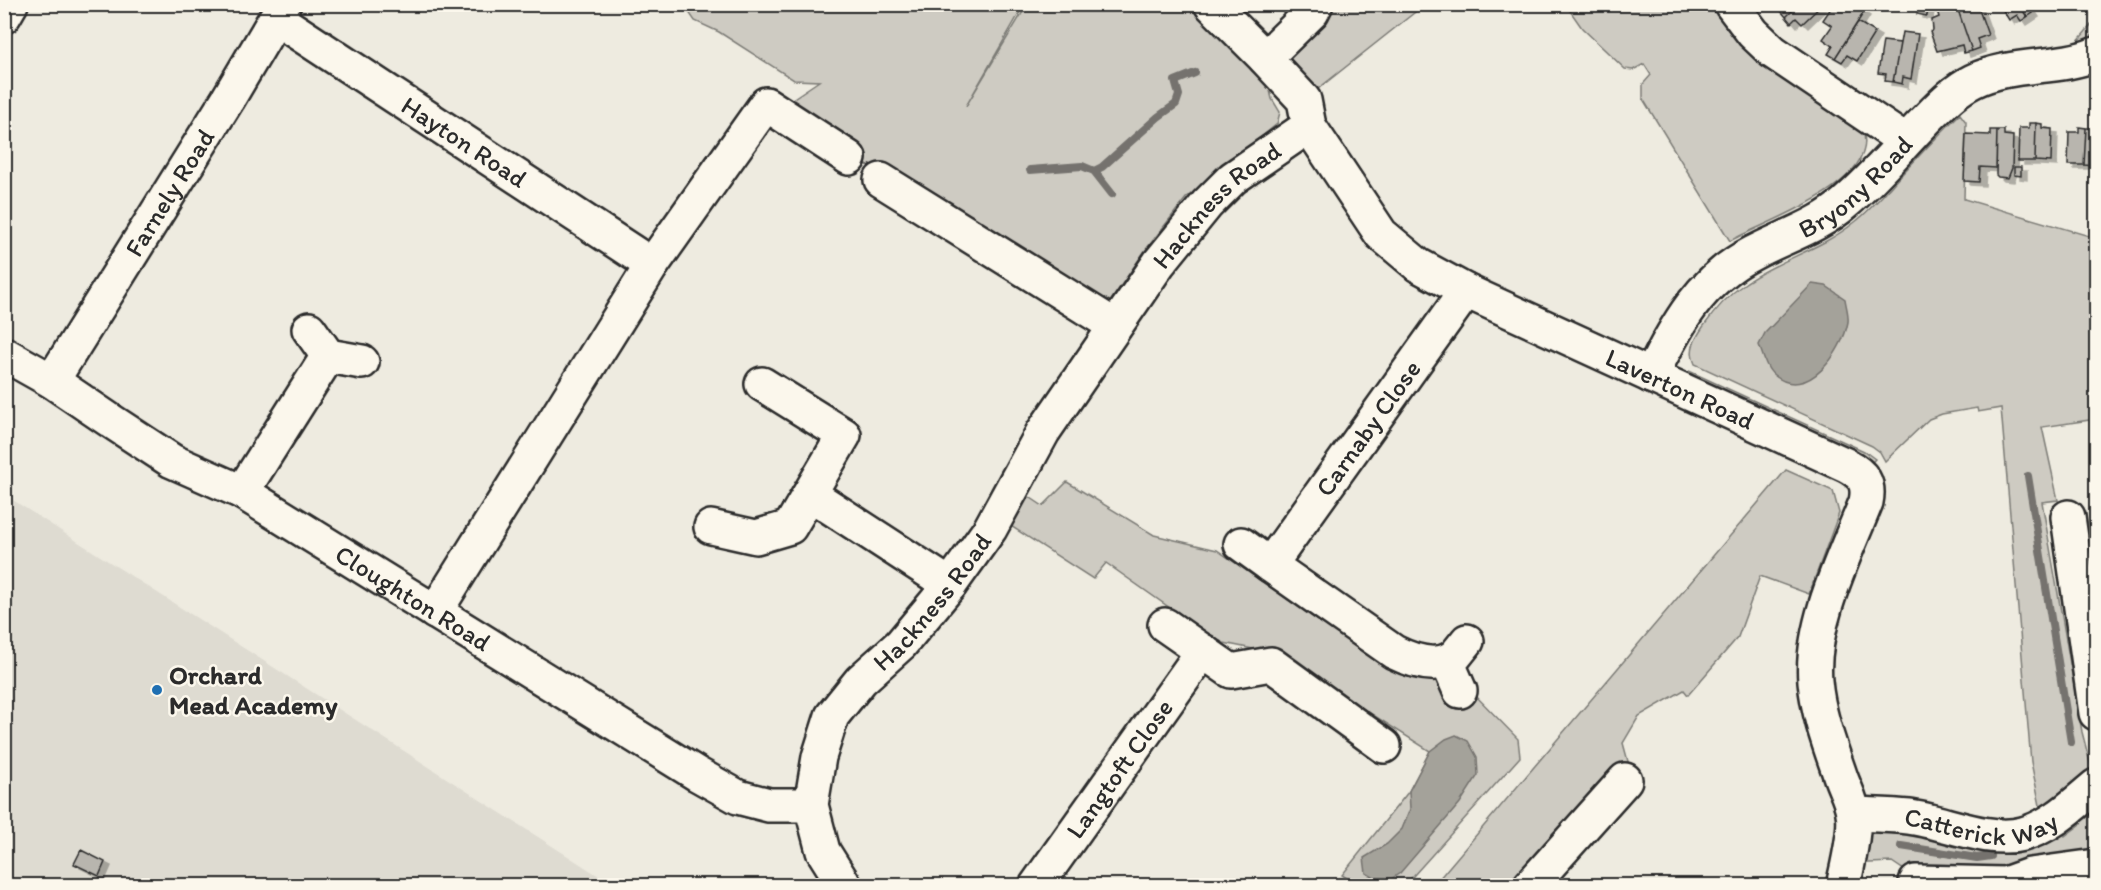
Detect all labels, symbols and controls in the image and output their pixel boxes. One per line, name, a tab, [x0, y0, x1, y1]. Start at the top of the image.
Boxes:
street label: Hayton Road	[395, 89, 534, 195]
street label: Farnely Road	[118, 123, 221, 262]
street label: Bryony Road	[1793, 129, 1919, 245]
street label: Hackness Road	[1145, 134, 1287, 275]
street label: Laverton Road	[1600, 341, 1759, 437]
street label: Carnaby Close	[1308, 354, 1428, 503]
street label: Hackness Road	[866, 526, 998, 678]
street label: Cloughton Road	[329, 538, 497, 658]
place label: Orchard Mead Academy	[169, 659, 338, 721]
marker: Orchard Mead Academy	[150, 683, 164, 697]
street label: Langtoft Close	[1059, 693, 1180, 845]
street label: Catterick Way	[1902, 800, 2063, 852]

